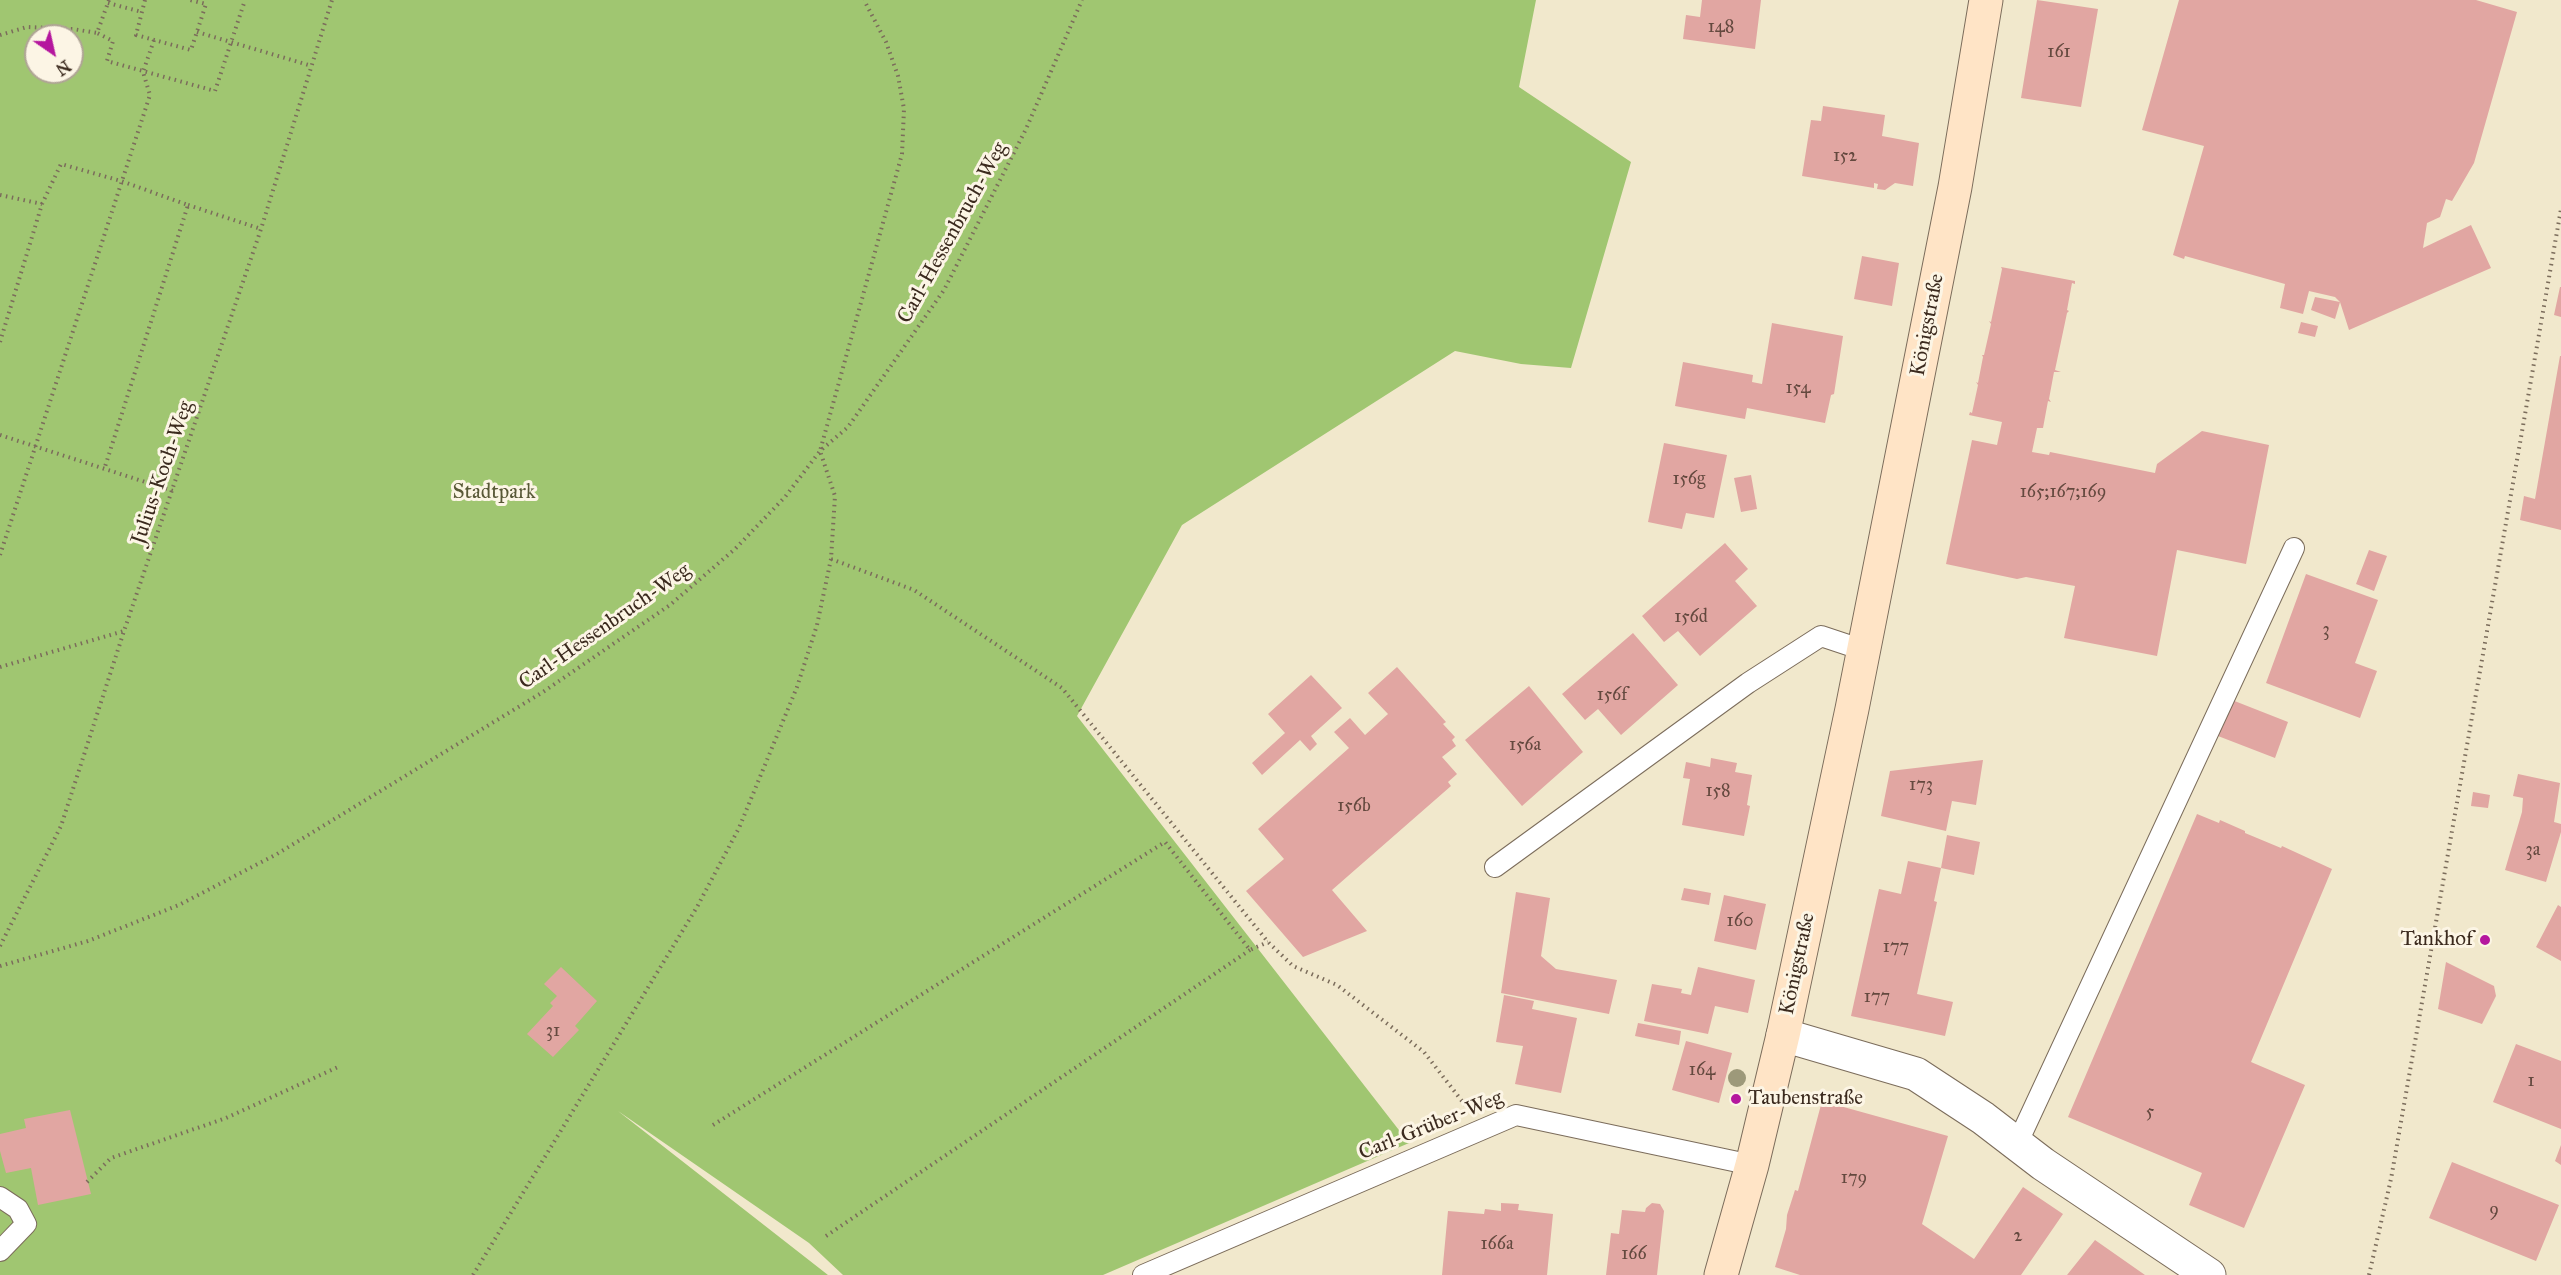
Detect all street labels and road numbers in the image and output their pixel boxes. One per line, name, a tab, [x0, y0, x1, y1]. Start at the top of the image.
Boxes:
street label: Carl-Hessenbruch-Weg	[893, 138, 1013, 328]
street label: Königstraße	[1906, 272, 1950, 378]
street label: Julius-Koch-Weg	[127, 398, 199, 548]
street label: Carl-Hessenbruch-Weg	[514, 558, 696, 696]
street label: Königstraße	[1775, 911, 1821, 1017]
street label: Carl-Grüber-Weg	[1355, 1086, 1507, 1166]

